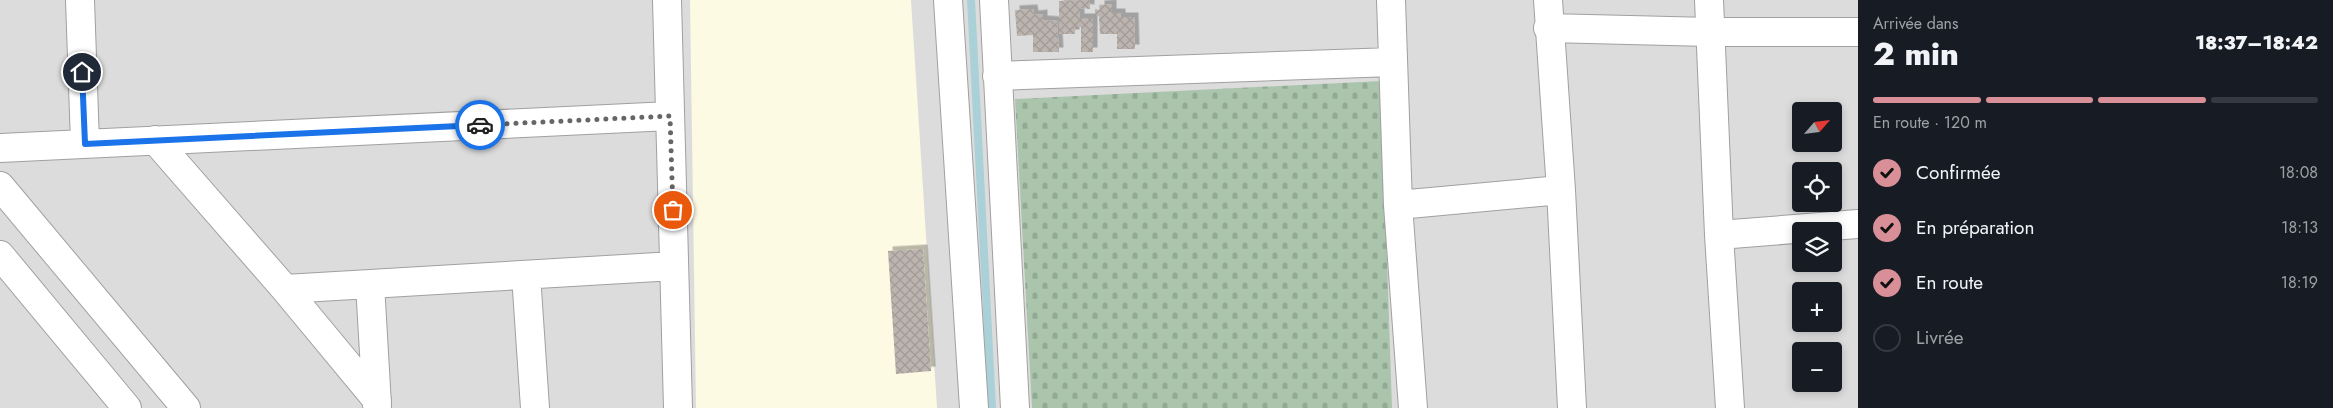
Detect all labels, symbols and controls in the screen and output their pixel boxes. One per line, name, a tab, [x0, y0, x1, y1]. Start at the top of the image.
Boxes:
text: Arrivée dans	[1873, 12, 1958, 35]
text: 18:37–18:42	[2195, 29, 2318, 56]
text: 2 min	[1873, 31, 1959, 77]
pin	[61, 51, 103, 93]
icon: home	[68, 58, 96, 86]
courier	[455, 100, 505, 150]
north arrow	[1792, 102, 1842, 152]
map controls	[1792, 102, 1842, 392]
icon: car	[466, 111, 494, 139]
text: En route · 120 m	[1873, 111, 1987, 134]
icon: check	[1873, 159, 1901, 187]
text: Confirmée	[1916, 159, 2001, 186]
text: 18:08	[2279, 161, 2318, 184]
button: locate	[1792, 162, 1842, 212]
pin	[652, 189, 694, 231]
icon: bag	[659, 196, 687, 224]
icon: check	[1873, 214, 1901, 242]
text: En préparation	[1916, 214, 2034, 241]
text: 18:13	[2281, 216, 2318, 239]
button: layers	[1792, 222, 1842, 272]
icon: check	[1873, 269, 1901, 297]
text: En route	[1916, 269, 1983, 296]
text: 18:19	[2281, 271, 2318, 294]
button: +	[1792, 282, 1842, 332]
text: Livrée	[1916, 324, 1964, 351]
button: −	[1792, 342, 1842, 392]

